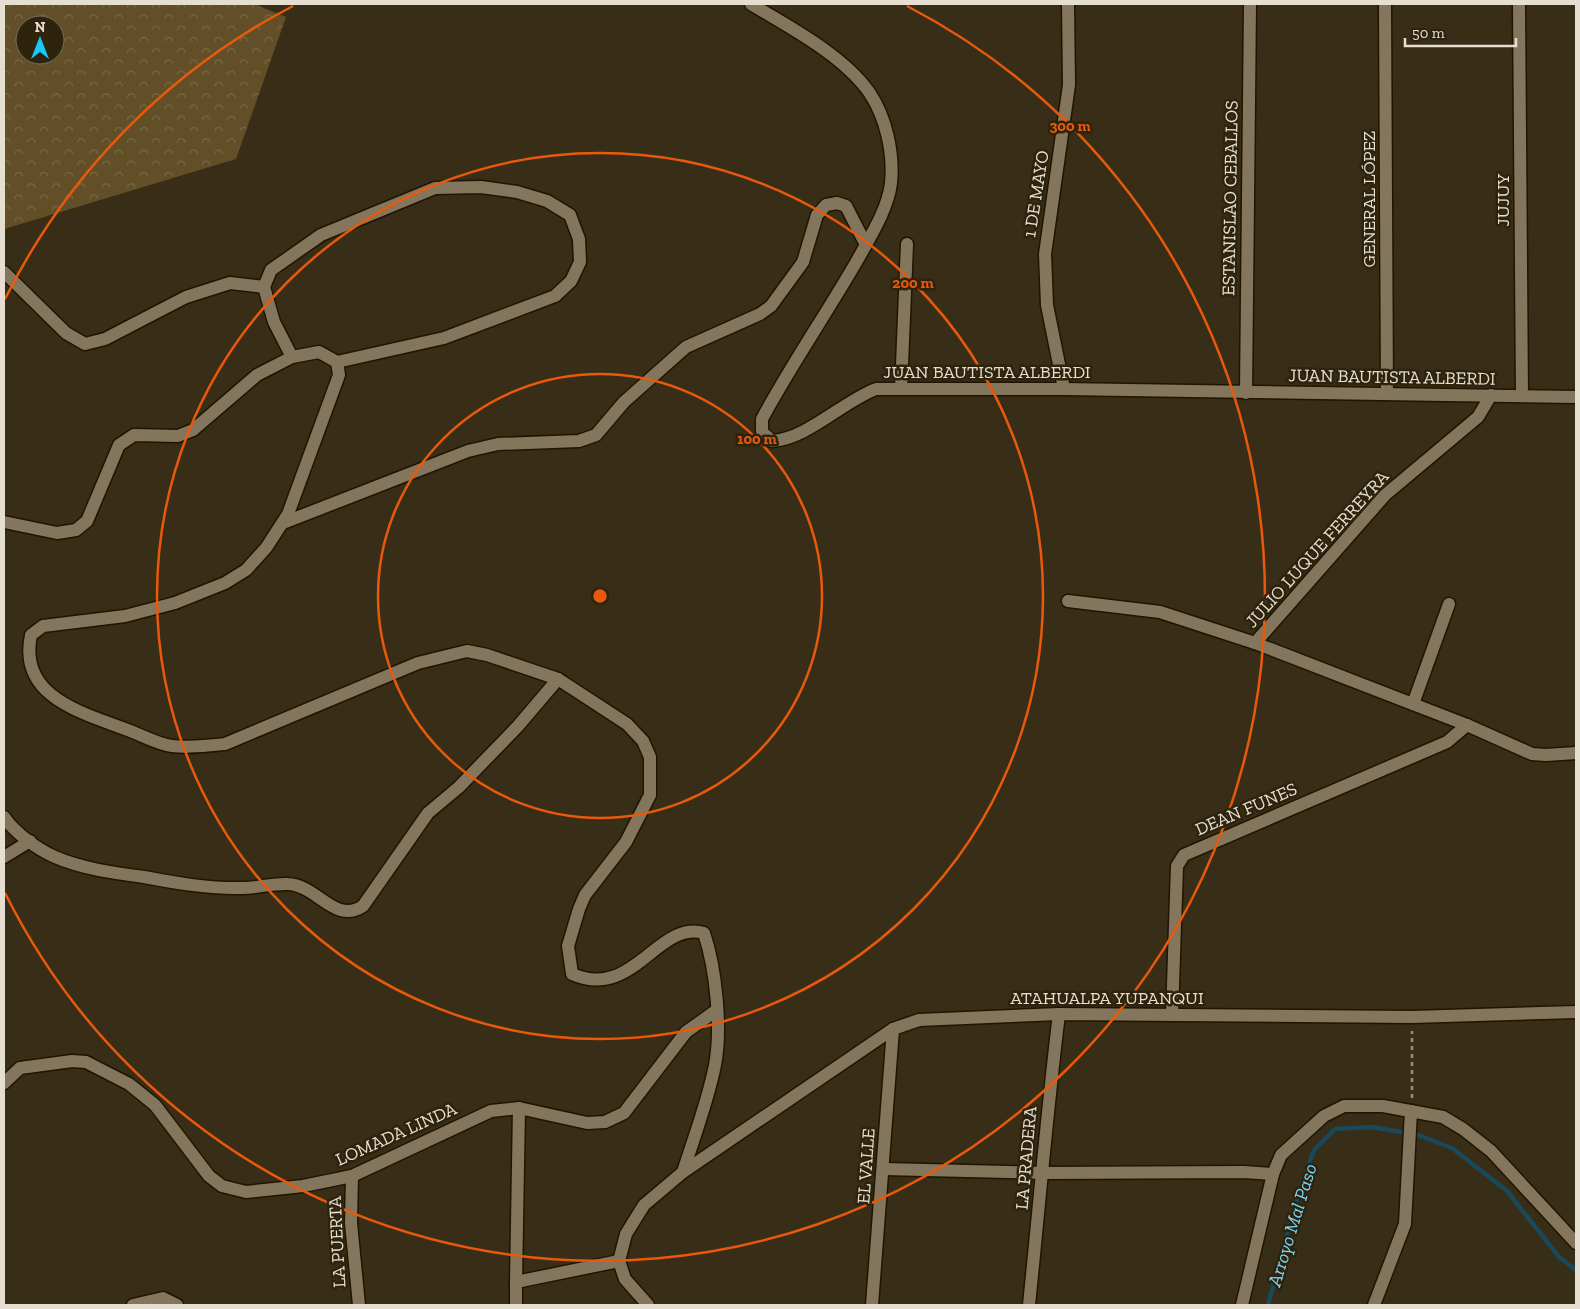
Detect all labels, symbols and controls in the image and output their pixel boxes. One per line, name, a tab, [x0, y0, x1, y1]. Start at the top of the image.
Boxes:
north arrow	[15, 15, 65, 65]
scale bar	[1405, 15, 1516, 47]
text: N	[35, 19, 46, 36]
text: 50 m	[1412, 24, 1445, 42]
street label: ESTANISLAO CEBALLOS	[1217, 100, 1243, 296]
text: 300 m	[1049, 117, 1091, 135]
street label: GENERAL LÓPEZ	[1358, 131, 1380, 267]
street label: 1 DE MAYO	[1018, 149, 1054, 239]
street label: JUJUY	[1492, 174, 1514, 226]
text: 200 m	[892, 274, 934, 292]
street label: JUAN BAUTISTA ALBERDI	[883, 361, 1091, 383]
street label: JUAN BAUTISTA ALBERDI	[1288, 364, 1496, 390]
text: 100 m	[737, 430, 777, 448]
street label: JULIO LUQUE FERREYRA	[1241, 466, 1394, 632]
centre of rings	[591, 587, 609, 605]
street label: DEAN FUNES	[1192, 778, 1300, 840]
street label: ATAHUALPA YUPANQUI	[1010, 987, 1204, 1009]
street label: LOMADA LINDA	[332, 1097, 460, 1171]
street label: LA PRADERA	[1011, 1105, 1042, 1211]
street label: EL VALLE	[852, 1127, 880, 1205]
water label: Arroyo Mal Paso	[1262, 1161, 1322, 1290]
street label: LA PUERTA	[324, 1195, 350, 1288]

